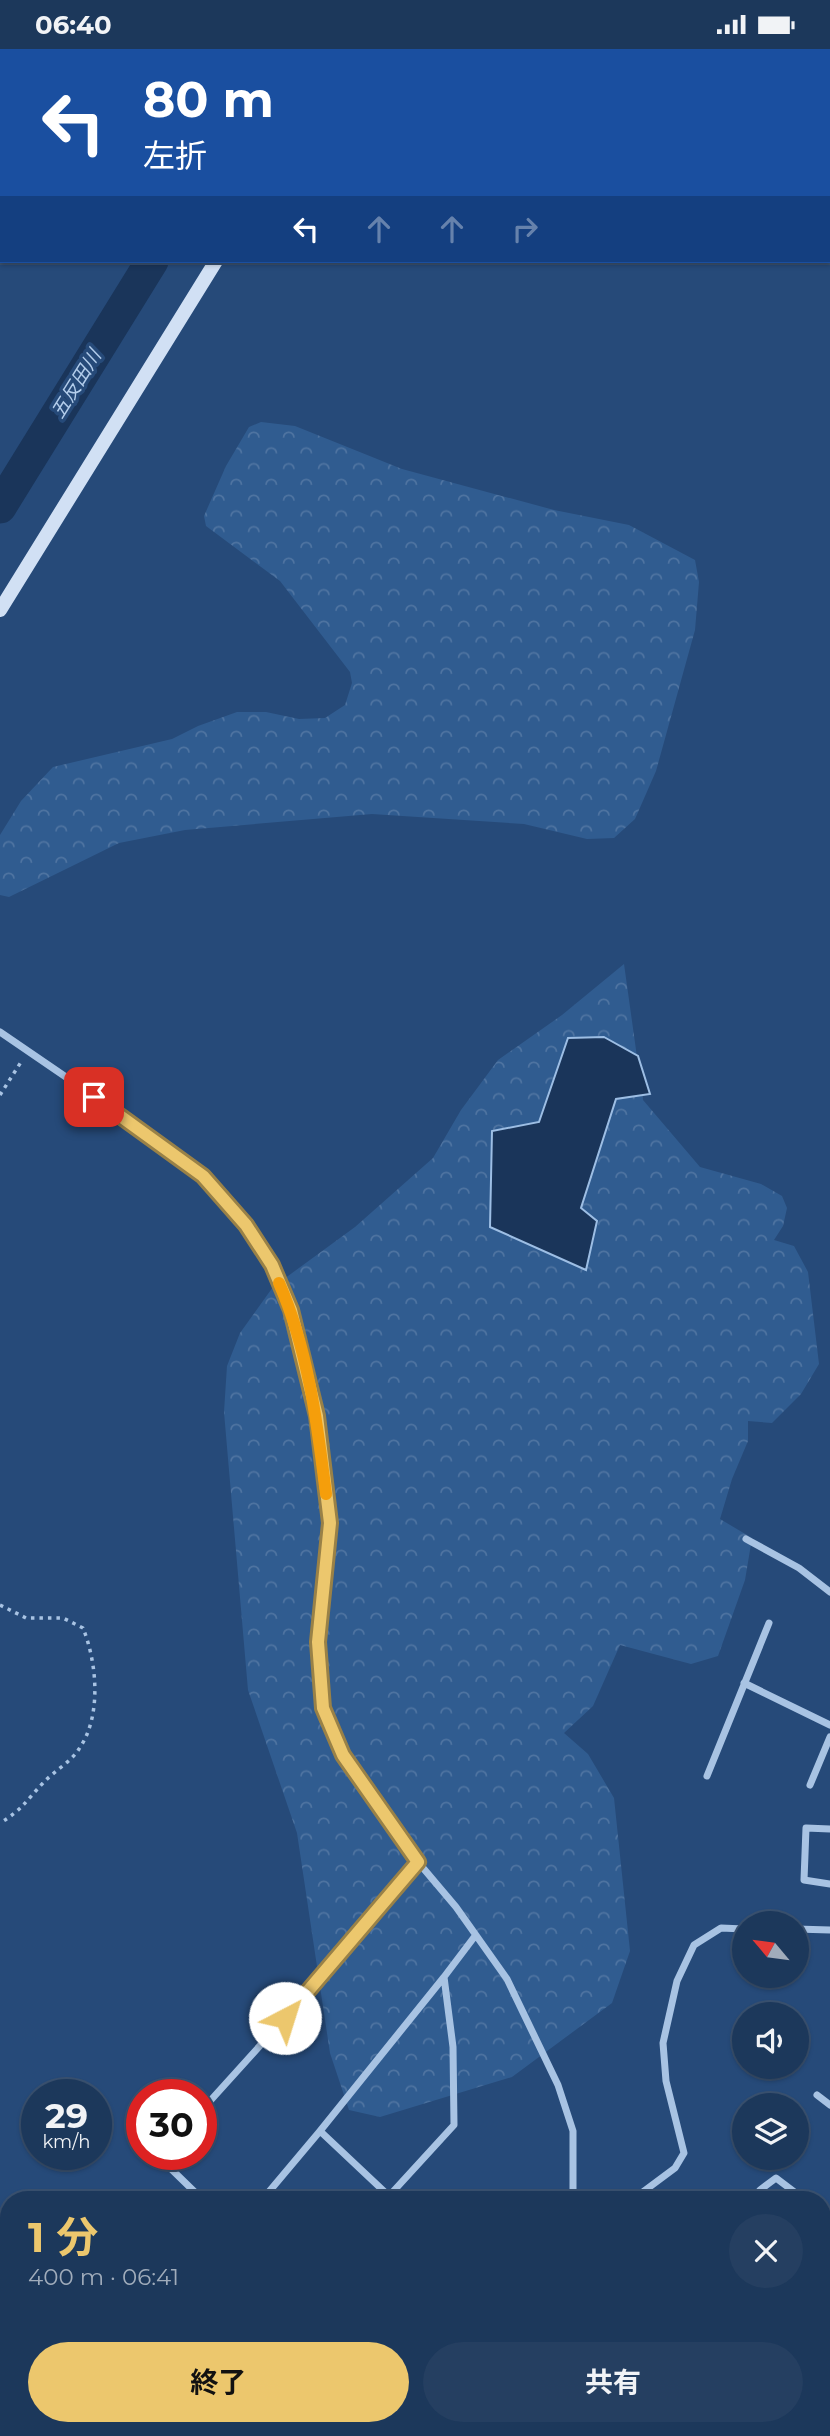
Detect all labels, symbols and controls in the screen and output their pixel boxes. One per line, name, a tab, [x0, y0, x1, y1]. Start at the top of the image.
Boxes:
text: 06:40	[35, 9, 112, 41]
text: 80 m	[143, 70, 274, 129]
icon: left	[28, 77, 119, 168]
text: 左折	[143, 136, 207, 175]
icon: left	[287, 210, 325, 248]
icon: ahead	[360, 210, 398, 248]
icon: ahead	[433, 210, 471, 248]
icon: right	[506, 210, 544, 248]
water label: 五反田川	[46, 344, 107, 422]
pin	[64, 1067, 124, 1127]
icon: arrive	[75, 1078, 113, 1116]
north arrow	[732, 1911, 808, 1988]
map controls	[732, 1911, 809, 2170]
position arrow	[248, 1981, 322, 2055]
button: sound	[732, 2002, 809, 2079]
speed limit sign: 30	[126, 2079, 217, 2170]
button: layers	[732, 2093, 809, 2170]
text: 29	[45, 2094, 88, 2137]
text: km/h	[42, 2131, 91, 2153]
text: 1 分	[28, 2211, 98, 2263]
button: close	[729, 2214, 803, 2288]
text: 400 m · 06:41	[28, 2263, 179, 2291]
button: 終了	[28, 2342, 409, 2422]
button: 共有	[423, 2342, 803, 2422]

